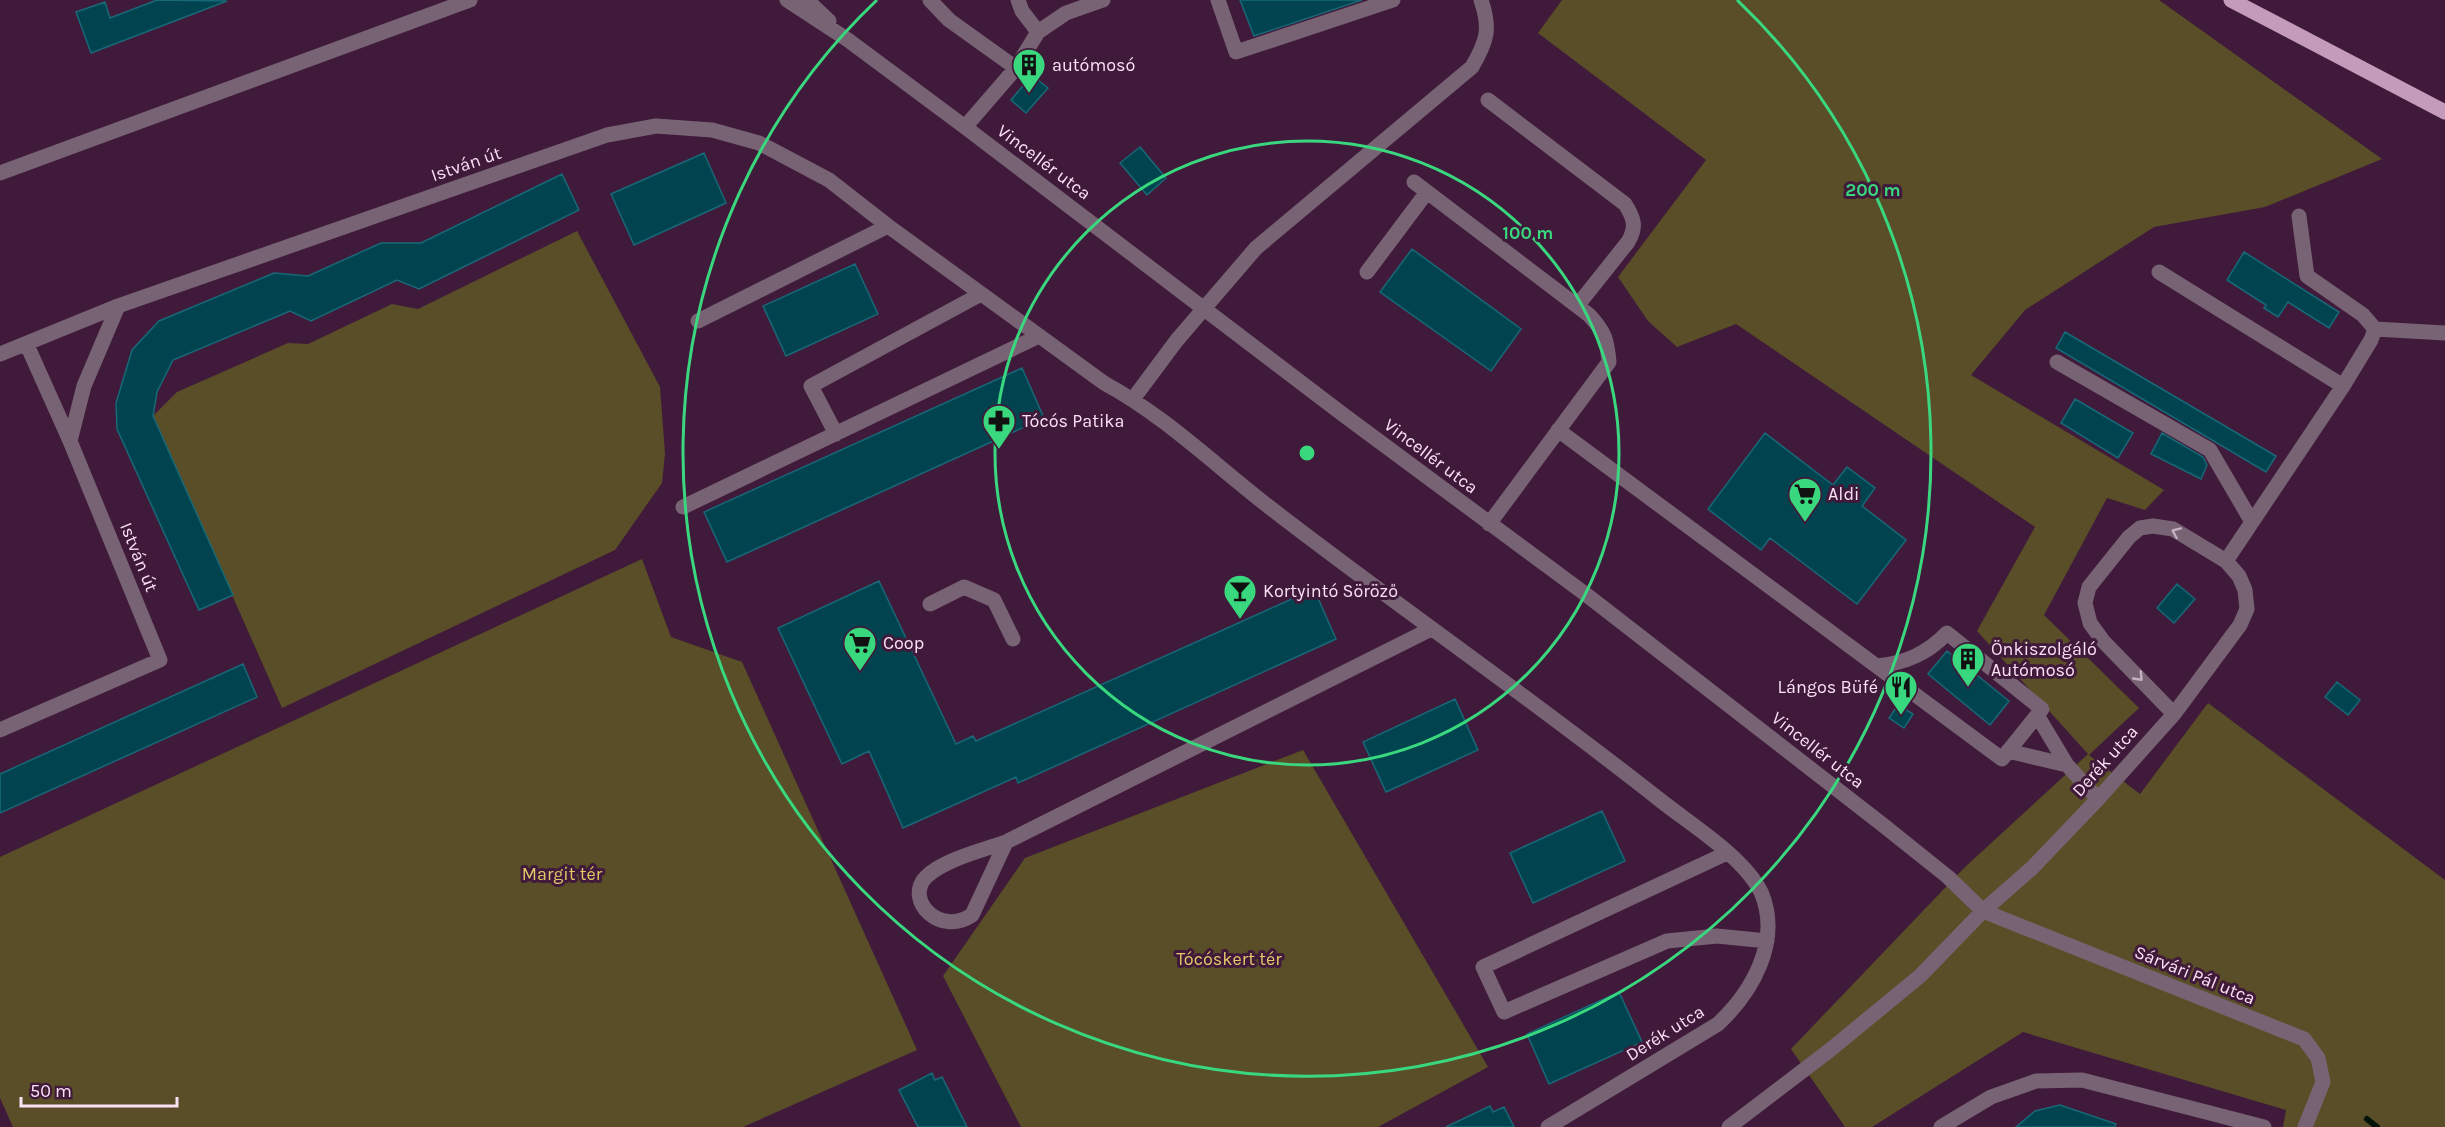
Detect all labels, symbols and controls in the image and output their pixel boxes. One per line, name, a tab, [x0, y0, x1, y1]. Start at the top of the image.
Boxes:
building icon: autómosó	[1011, 47, 1047, 94]
place label: autómosó	[1052, 54, 1135, 76]
street label: Vincellér utca	[993, 120, 1095, 204]
street label: István út	[428, 142, 504, 186]
text: 200 m	[1845, 179, 1901, 201]
text: 100 m	[1503, 222, 1553, 244]
pharmacy icon: Tócós Patika	[981, 403, 1017, 450]
place label: Tócós Patika	[1022, 410, 1124, 432]
street label: Vincellér utca	[1380, 414, 1482, 498]
centre of rings	[1297, 443, 1317, 463]
supermarket icon: Aldi	[1787, 476, 1823, 523]
place label: Aldi	[1828, 483, 1859, 505]
street label: István út	[115, 519, 163, 595]
one-way arrow	[2171, 527, 2182, 539]
bar icon: Kortyintó Söröző	[1222, 573, 1258, 620]
place label: Kortyintó Söröző	[1263, 580, 1398, 602]
supermarket icon: Coop	[842, 625, 878, 672]
place label: Coop	[883, 632, 924, 654]
place label: Önkiszolgáló Autómosó	[1991, 638, 2097, 681]
building icon: Önkiszolgáló Autómosó	[1950, 641, 1986, 688]
restaurant icon: Lángos Büfé	[1883, 669, 1919, 716]
one-way arrow	[2131, 670, 2142, 681]
place label: Lángos Büfé	[1778, 676, 1878, 698]
street label: Vincellér utca	[1767, 707, 1869, 793]
street label: Derék utca	[2067, 721, 2143, 801]
park label: Margit tér	[522, 863, 603, 885]
street label: Sárvári Pál utca	[2131, 941, 2259, 1009]
park label: Tócóskert tér	[1176, 948, 1282, 970]
street label: Derék utca	[1622, 1000, 1708, 1066]
scale bar	[21, 1070, 177, 1108]
text: 50 m	[30, 1080, 72, 1102]

